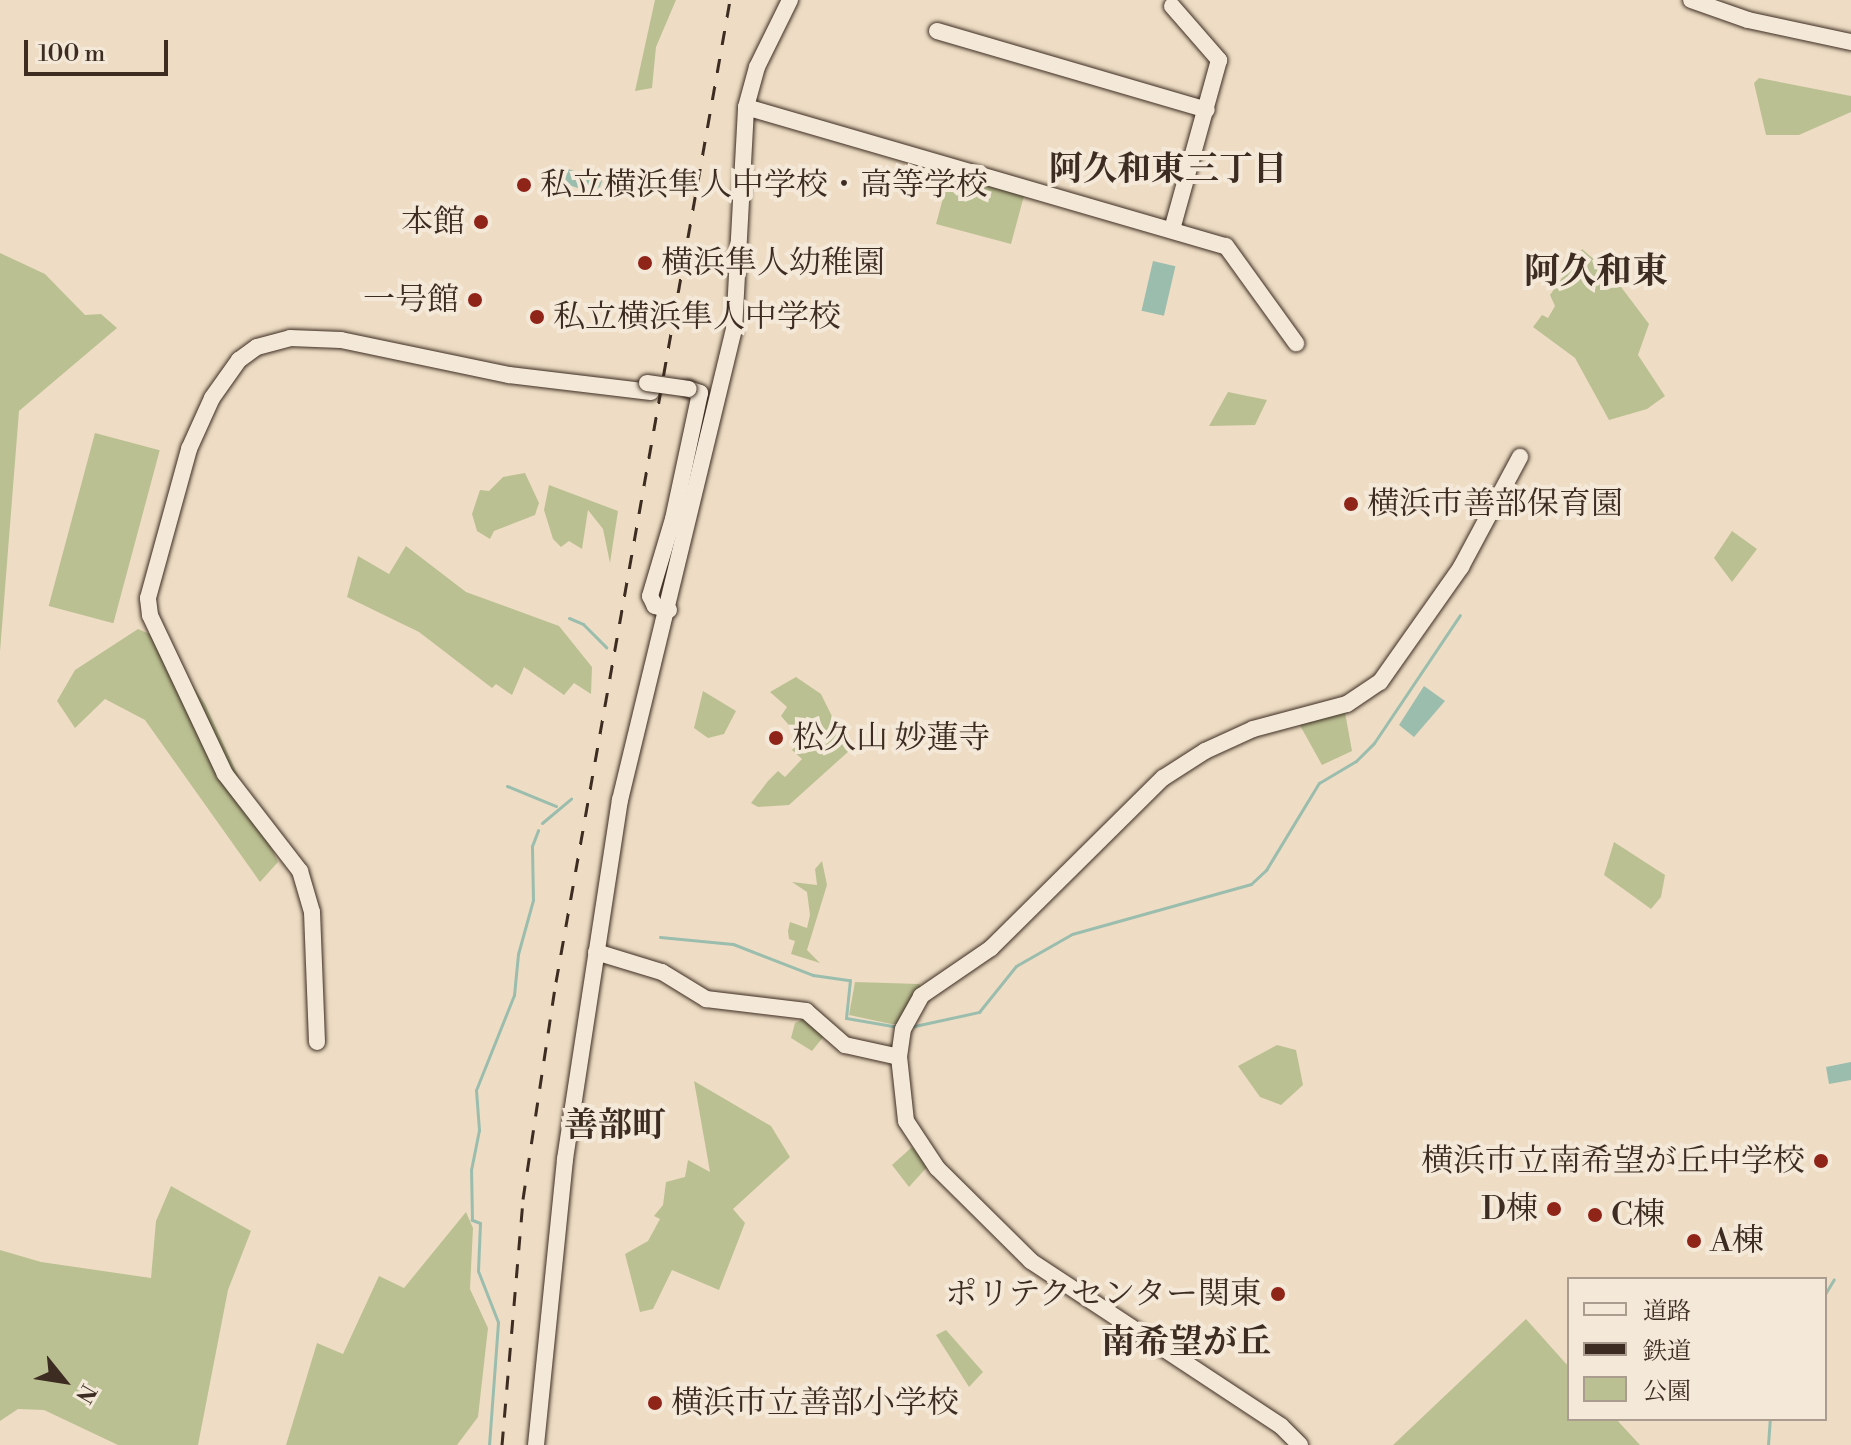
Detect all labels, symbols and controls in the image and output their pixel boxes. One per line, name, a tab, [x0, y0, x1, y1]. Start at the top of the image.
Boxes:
scale bar	[28, 24, 172, 74]
text: 100 m	[38, 39, 105, 69]
district label: 阿久和東三丁目	[1049, 151, 1287, 191]
place label: 私立横浜隼人中学校・高等学校	[540, 166, 988, 204]
marker: 私立横浜隼人中学校・高等学校	[515, 176, 533, 194]
place label: 本館	[401, 203, 465, 241]
marker: 本館	[472, 213, 490, 231]
place label: 横浜隼人幼稚園	[661, 244, 885, 282]
district label: 阿久和東	[1524, 251, 1668, 295]
marker: 横浜隼人幼稚園	[636, 254, 654, 272]
place label: 一号館	[363, 281, 459, 319]
marker: 一号館	[466, 291, 484, 309]
place label: 私立横浜隼人中学校	[553, 298, 841, 336]
marker: 私立横浜隼人中学校	[528, 308, 546, 326]
place label: 横浜市善部保育園	[1367, 485, 1623, 523]
marker: 横浜市善部保育園	[1342, 495, 1360, 513]
place label: 松久山 妙蓮寺	[792, 719, 991, 757]
marker: 松久山 妙蓮寺	[767, 729, 785, 747]
district label: 善部町	[564, 1107, 666, 1147]
place label: 横浜市立南希望が丘中学校	[1421, 1142, 1805, 1180]
marker: 横浜市立南希望が丘中学校	[1812, 1152, 1830, 1170]
place label: D棟	[1481, 1190, 1538, 1228]
place label: C棟	[1611, 1196, 1665, 1234]
marker: D棟	[1545, 1200, 1563, 1218]
marker: C棟	[1586, 1206, 1604, 1224]
place label: A棟	[1710, 1222, 1764, 1260]
marker: A棟	[1685, 1232, 1703, 1250]
place label: ポリテクセンター関東	[942, 1275, 1262, 1313]
legend	[1567, 1277, 1827, 1421]
marker: ポリテクセンター関東	[1269, 1285, 1287, 1303]
text: 道路	[1643, 1297, 1691, 1327]
district label: 南希望が丘	[1101, 1324, 1271, 1364]
text: 鉄道	[1643, 1337, 1691, 1367]
north arrow	[24, 1341, 104, 1421]
text: 公園	[1643, 1377, 1691, 1407]
text: N	[69, 1379, 101, 1408]
place label: 横浜市立善部小学校	[671, 1384, 959, 1422]
marker: 横浜市立善部小学校	[646, 1394, 664, 1412]

